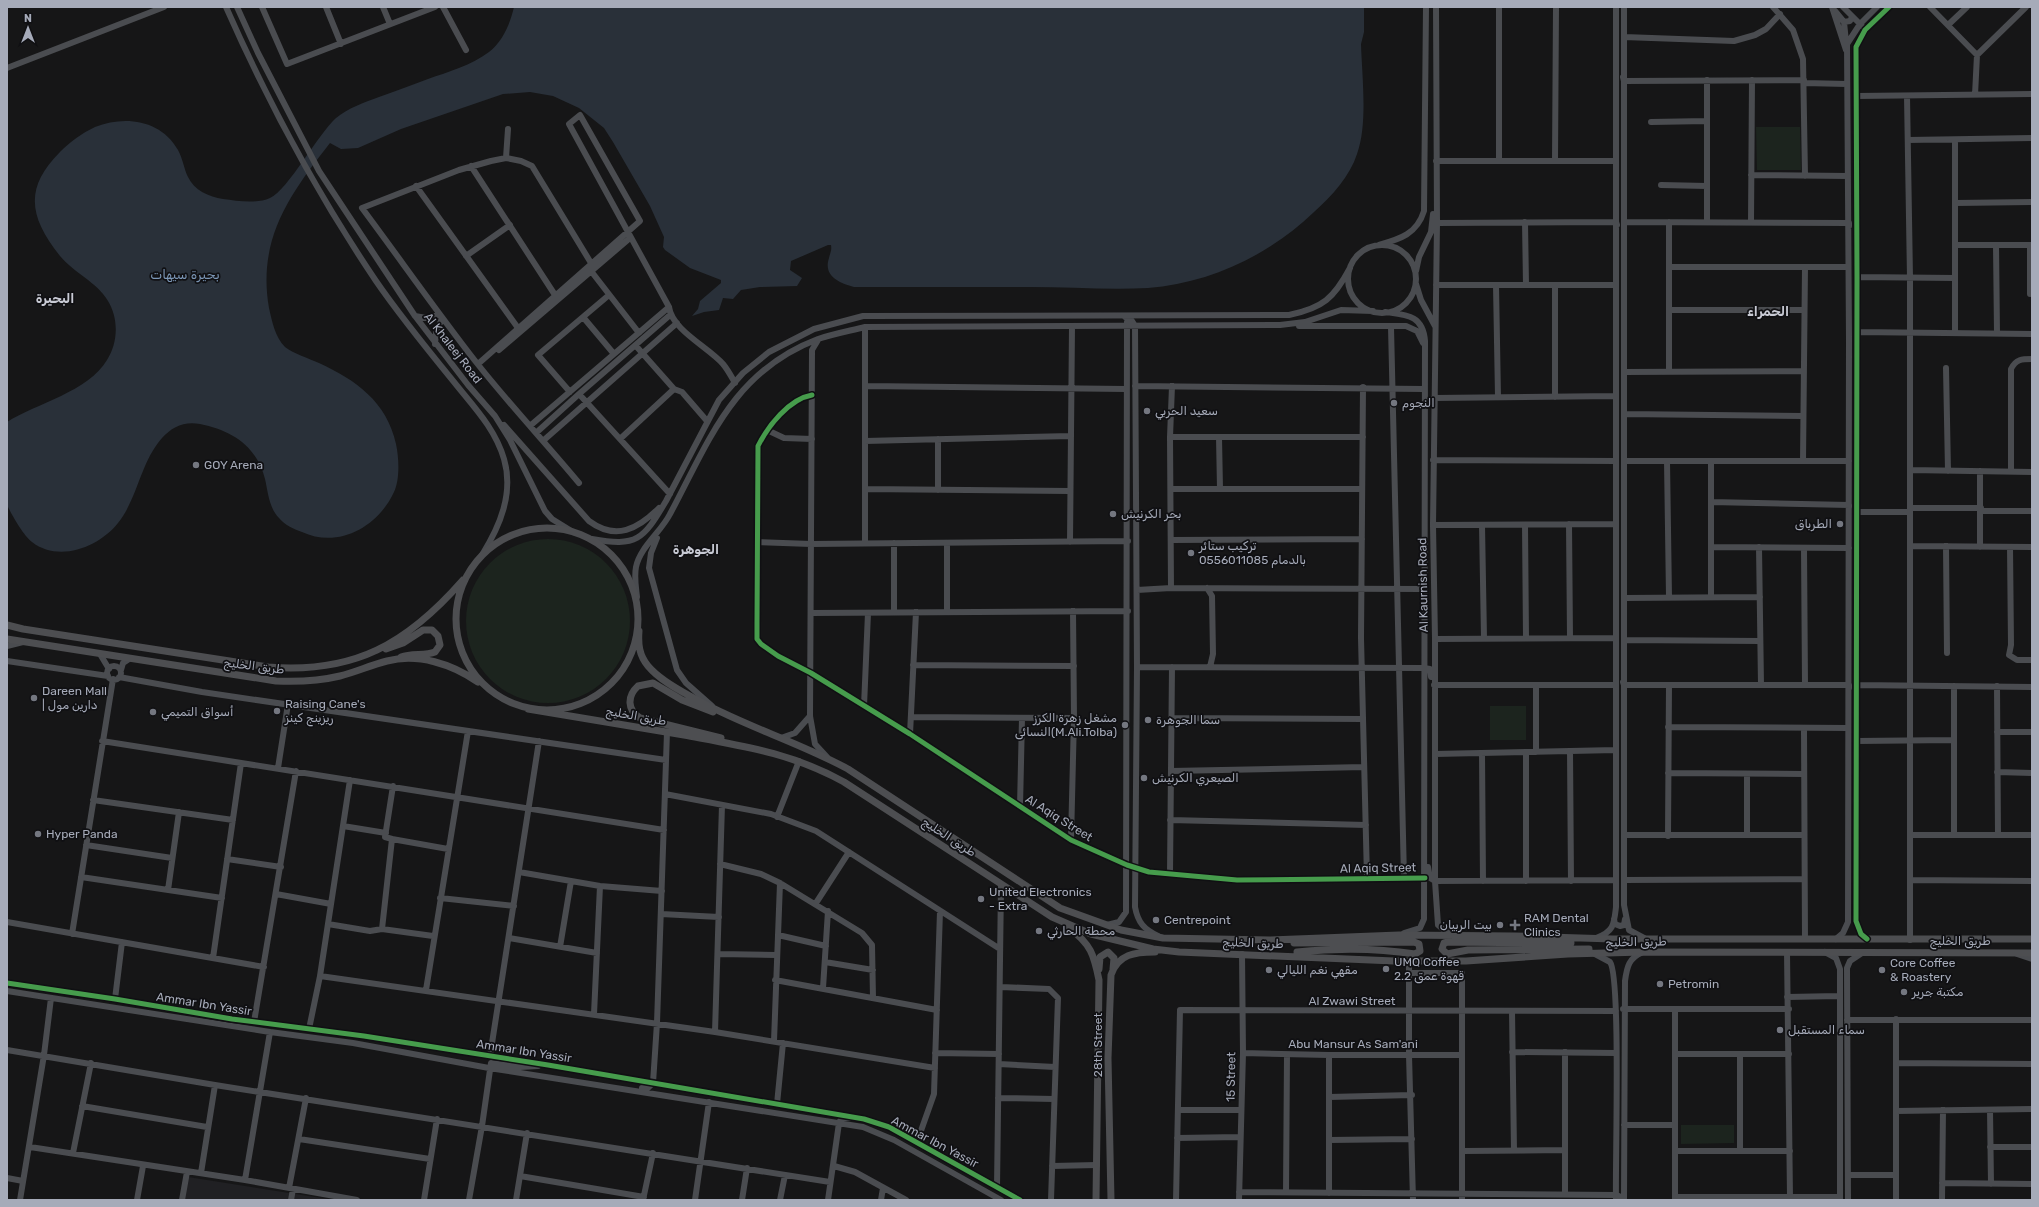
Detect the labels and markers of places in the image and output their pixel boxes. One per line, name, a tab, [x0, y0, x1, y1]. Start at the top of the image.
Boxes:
place label: النجوم	[1402, 396, 1435, 412]
marker: النجوم	[1389, 398, 1399, 408]
place label: سعيد الحربي	[1155, 404, 1218, 420]
marker: سعيد الحربي	[1142, 406, 1152, 416]
place label: GOY Arena	[204, 458, 263, 472]
marker: GOY Arena	[191, 460, 201, 470]
place label: بحر الكرنيش	[1121, 507, 1181, 522]
marker: بحر الكرنيش	[1108, 509, 1118, 519]
place label: الطرباق	[1795, 517, 1832, 532]
marker: الطرباق	[1835, 519, 1845, 529]
place label: تركيب ستائر بالدمام 0556011085	[1198, 539, 1306, 569]
marker: تركيب ستائر بالدمام 0556011085	[1186, 548, 1196, 558]
place label: Dareen Mall | دارين مول	[42, 684, 107, 713]
marker: Dareen Mall | دارين مول	[29, 693, 39, 703]
place label: Raising Cane's ريزينج كينز	[284, 697, 366, 727]
place label: أسواق التميمي	[161, 705, 233, 721]
marker: Raising Cane's ريزينج كينز	[272, 706, 282, 716]
marker: أسواق التميمي	[148, 707, 158, 717]
place label: مشغل زهرة الكرز النسائى(M.Ali.Tolba)	[1015, 711, 1117, 740]
place label: سما الجوهرة	[1156, 713, 1220, 728]
marker: سما الجوهرة	[1143, 715, 1153, 725]
marker: مشغل زهرة الكرز النسائى(M.Ali.Tolba)	[1120, 720, 1130, 730]
place label: الصيعري الكرنيش	[1152, 771, 1239, 786]
marker: الصيعري الكرنيش	[1139, 773, 1149, 783]
place label: Hyper Panda	[46, 827, 118, 841]
marker: Hyper Panda	[33, 829, 43, 839]
place label: United Electronics - Extra	[989, 885, 1092, 913]
marker: United Electronics - Extra	[976, 894, 986, 904]
place label: RAM Dental Clinics	[1524, 911, 1589, 939]
place label: Centrepoint	[1164, 913, 1231, 927]
marker: Centrepoint	[1151, 915, 1161, 925]
place label: بيت الربيان	[1440, 918, 1492, 933]
marker: RAM Dental Clinics	[1509, 919, 1521, 931]
marker: بيت الربيان	[1495, 920, 1505, 930]
place label: محطة الحارثي	[1047, 924, 1115, 940]
marker: محطة الحارثي	[1034, 926, 1044, 936]
place label: UMQ Coffee 2.2 قهوة عمق	[1394, 955, 1464, 984]
place label: Core Coffee & Roastery	[1890, 956, 1956, 984]
place label: مقهي نغم الليالي	[1277, 963, 1358, 979]
marker: UMQ Coffee 2.2 قهوة عمق	[1381, 964, 1391, 974]
marker: مقهي نغم الليالي	[1264, 965, 1274, 975]
marker: Core Coffee & Roastery	[1877, 965, 1887, 975]
place label: Petromin	[1668, 977, 1719, 991]
marker: Petromin	[1655, 979, 1665, 989]
place label: مكتبة جرير	[1911, 985, 1964, 1000]
marker: مكتبة جرير	[1899, 987, 1909, 997]
place label: سماء المستقبل	[1788, 1023, 1865, 1037]
marker: سماء المستقبل	[1775, 1025, 1785, 1035]

